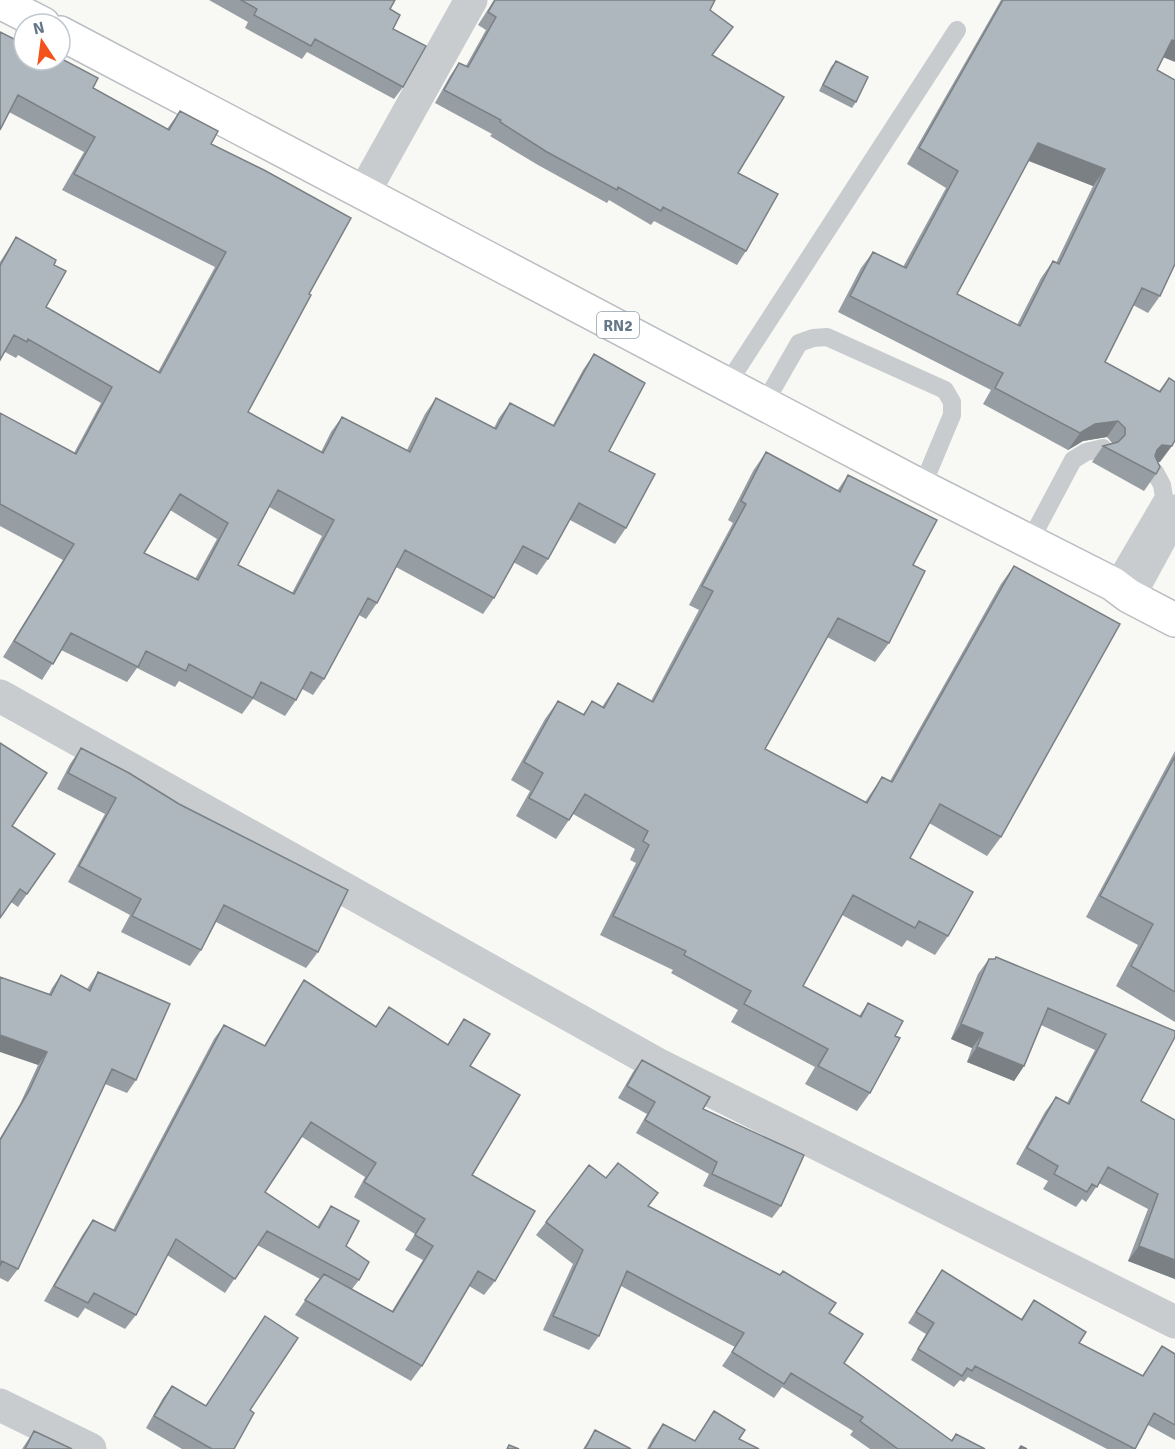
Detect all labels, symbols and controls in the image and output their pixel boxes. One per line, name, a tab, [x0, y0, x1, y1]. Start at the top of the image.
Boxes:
north arrow	[12, 12, 72, 72]
text: N	[31, 17, 47, 39]
road number: RN2	[597, 312, 639, 338]

